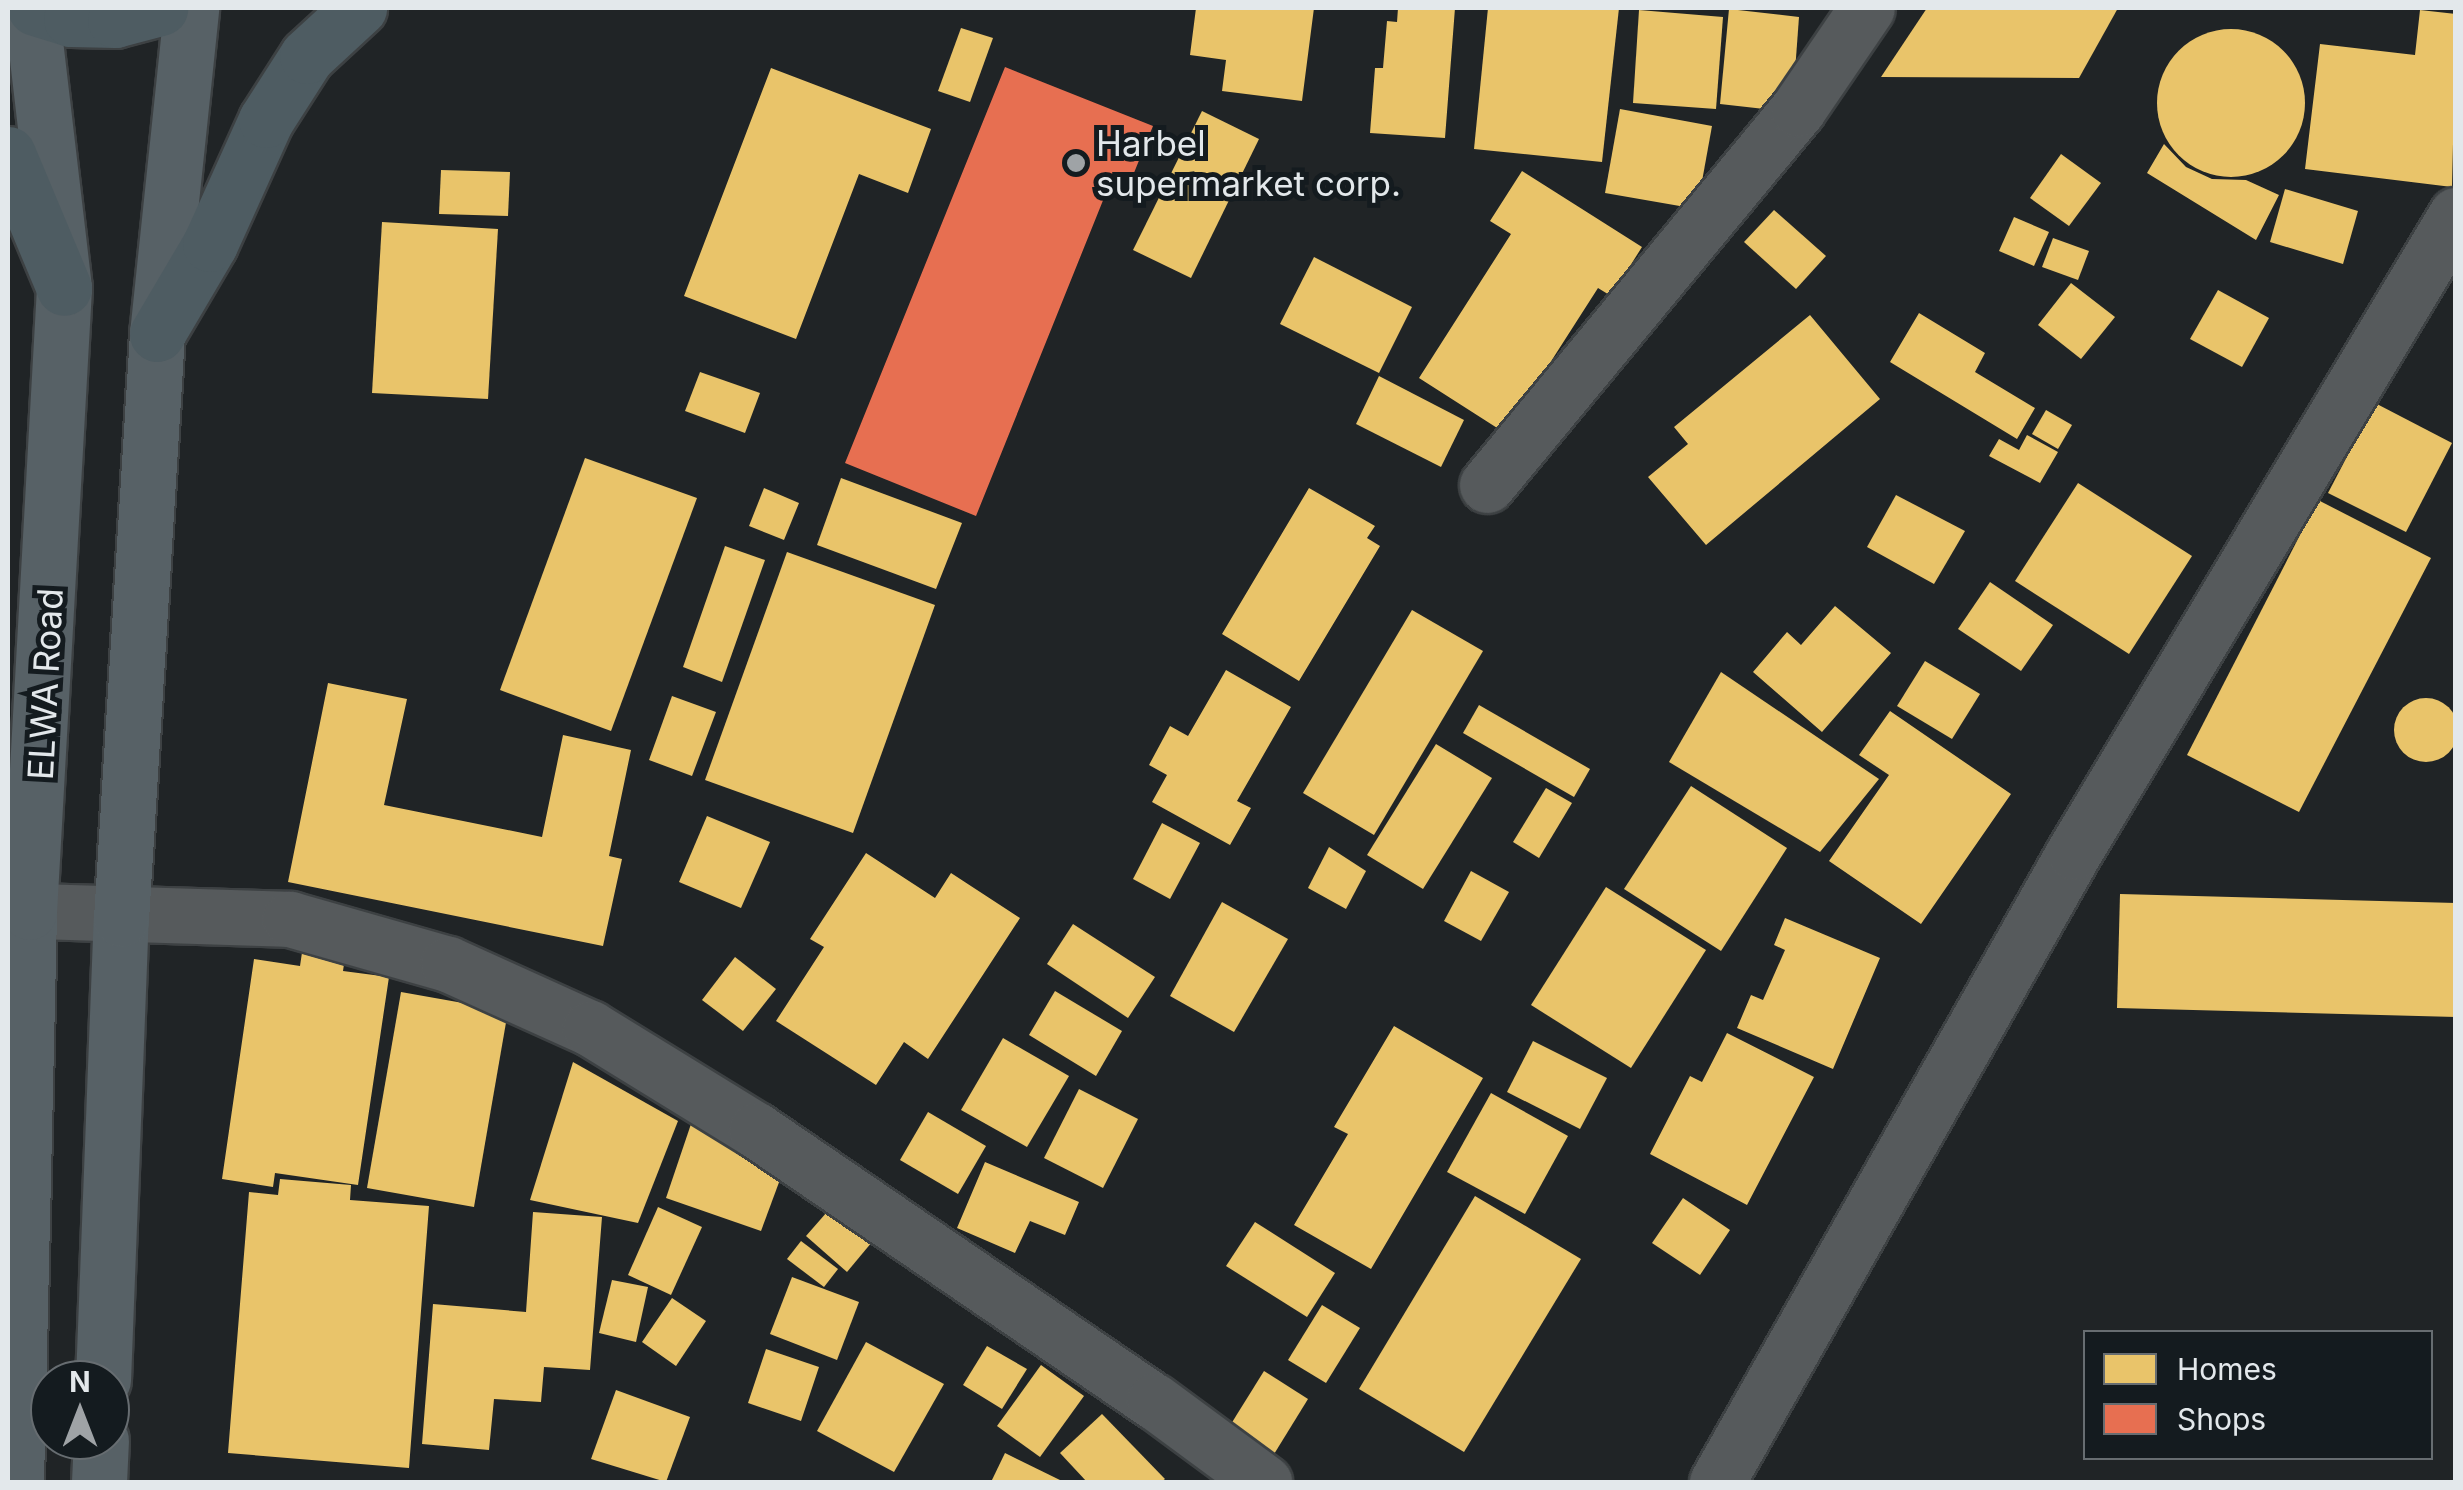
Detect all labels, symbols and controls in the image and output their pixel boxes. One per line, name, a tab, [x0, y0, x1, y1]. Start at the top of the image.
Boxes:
place label: Harbel supermarket corp.	[1096, 122, 1401, 204]
marker: Harbel supermarket corp.	[1065, 152, 1087, 174]
street label: ELWA Road	[19, 587, 71, 781]
legend	[2083, 1330, 2433, 1460]
text: Homes	[2177, 1351, 2277, 1387]
north arrow	[30, 1360, 130, 1460]
text: N	[69, 1365, 91, 1399]
text: Shops	[2177, 1401, 2266, 1437]

